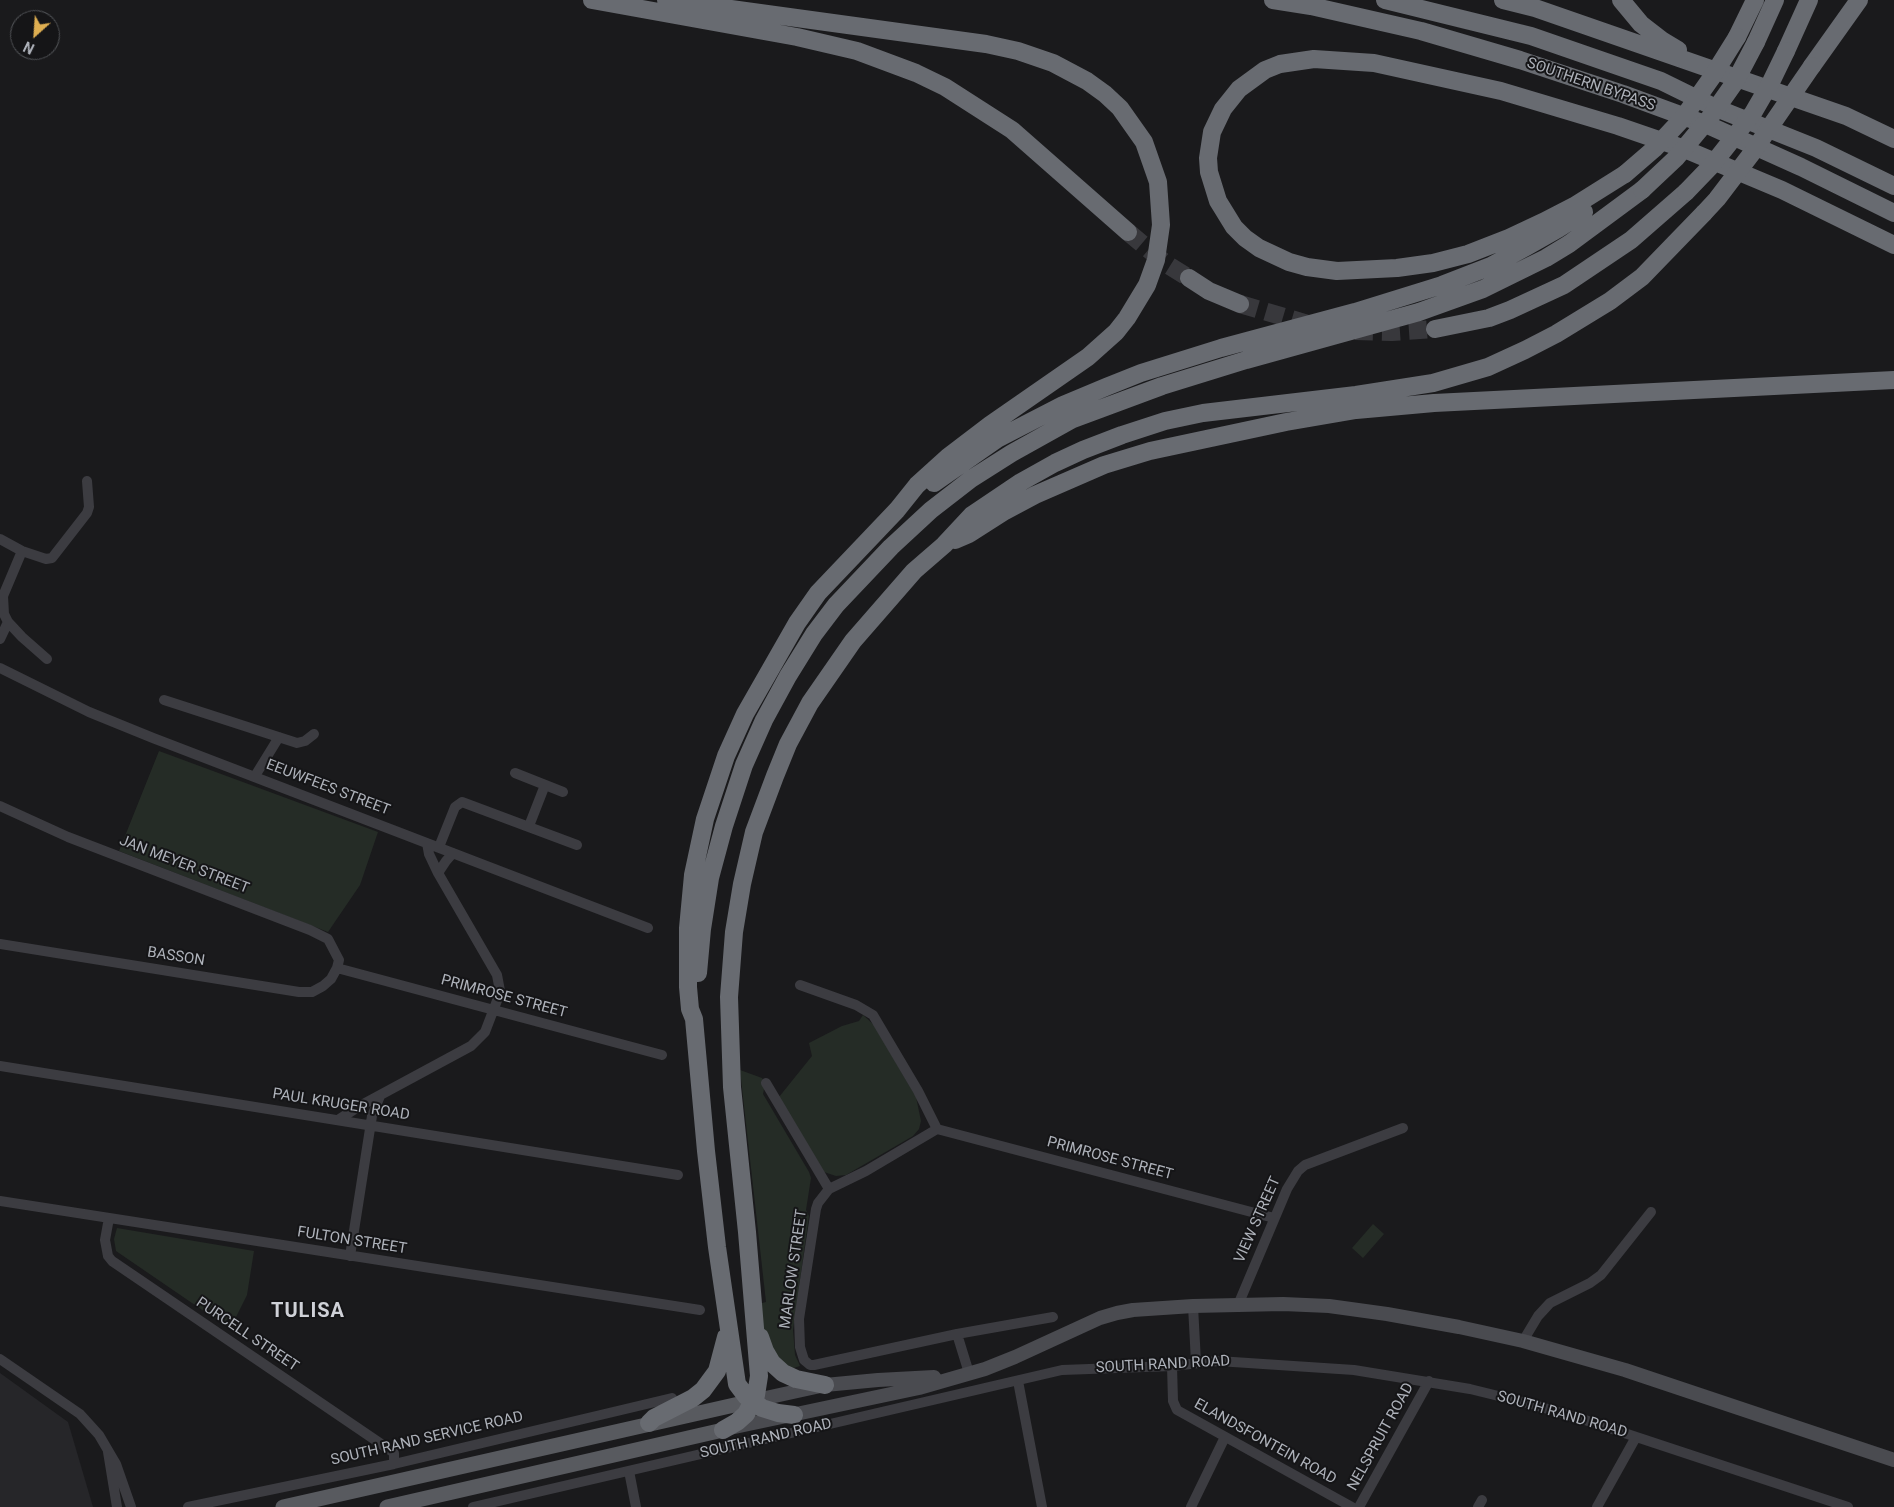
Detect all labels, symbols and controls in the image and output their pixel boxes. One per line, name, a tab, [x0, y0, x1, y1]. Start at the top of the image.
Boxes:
north arrow	[10, 10, 60, 60]
text: N	[21, 38, 37, 57]
street label: SOUTHERN BYPASS	[1524, 55, 1658, 115]
street label: EEUWFEES STREET	[263, 756, 393, 820]
street label: JAN MEYER STREET	[117, 832, 251, 898]
street label: BASSON	[146, 944, 206, 970]
street label: PRIMROSE STREET	[439, 972, 569, 1022]
street label: PAUL KRUGER ROAD	[271, 1085, 411, 1125]
street label: PRIMROSE STREET	[1045, 1134, 1175, 1184]
street label: VIEW STREET	[1231, 1174, 1285, 1266]
street label: MARLOW STREET	[777, 1208, 811, 1330]
street label: FULTON STREET	[296, 1223, 408, 1259]
street label: PURCELL STREET	[192, 1294, 302, 1376]
district label: TULISA	[270, 1300, 346, 1324]
street label: SOUTH RAND ROAD	[1095, 1352, 1231, 1378]
street label: NELSPRUIT ROAD	[1344, 1380, 1418, 1494]
street label: SOUTH RAND ROAD	[1495, 1388, 1629, 1442]
street label: ELANDSFONTEIN ROAD	[1191, 1395, 1339, 1489]
street label: SOUTH RAND SERVICE ROAD	[329, 1408, 525, 1470]
street label: SOUTH RAND ROAD	[698, 1415, 834, 1463]

